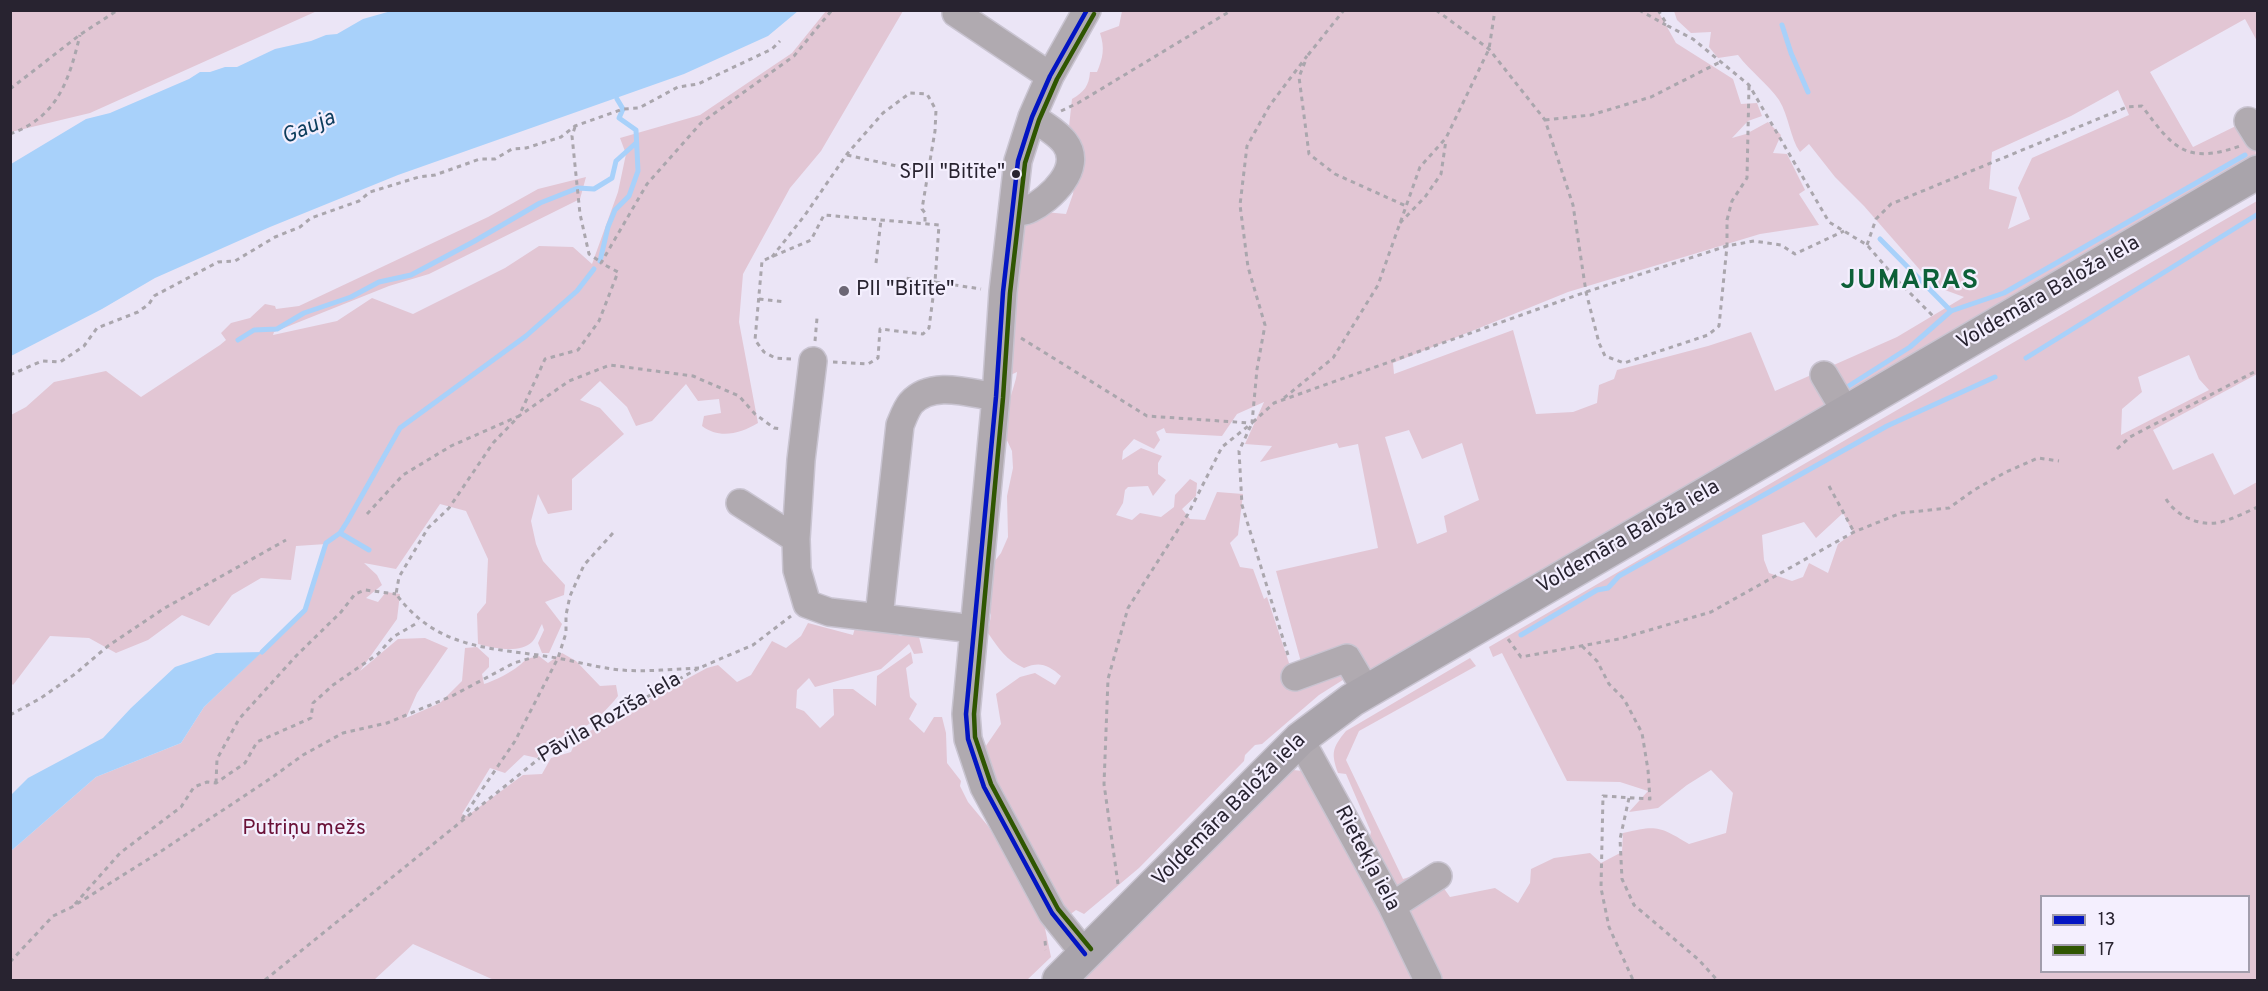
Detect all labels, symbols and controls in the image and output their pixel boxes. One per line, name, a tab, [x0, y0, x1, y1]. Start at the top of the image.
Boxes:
water label: Gauja	[278, 106, 340, 152]
place label: SPII "Bitīte"	[899, 162, 1005, 186]
marker: SPII "Bitīte"	[1010, 168, 1022, 180]
street label: Voldemāra Baloža iela	[1953, 231, 2145, 357]
district label: JUMARAS	[1841, 267, 1979, 299]
place label: PII "Bitīte"	[856, 278, 955, 304]
marker: PII "Bitīte"	[837, 284, 851, 298]
street label: Voldemāra Baloža iela	[1533, 475, 1725, 601]
street label: Pāvila Rozīša iela	[534, 668, 686, 770]
street label: Voldemāra Baloža iela	[1148, 729, 1312, 893]
street label: Rietekļa iela	[1328, 802, 1404, 916]
park label: Putriņu mežs	[242, 817, 366, 843]
legend	[2040, 895, 2250, 973]
text: 13	[2098, 909, 2116, 932]
text: 17	[2098, 939, 2114, 962]

